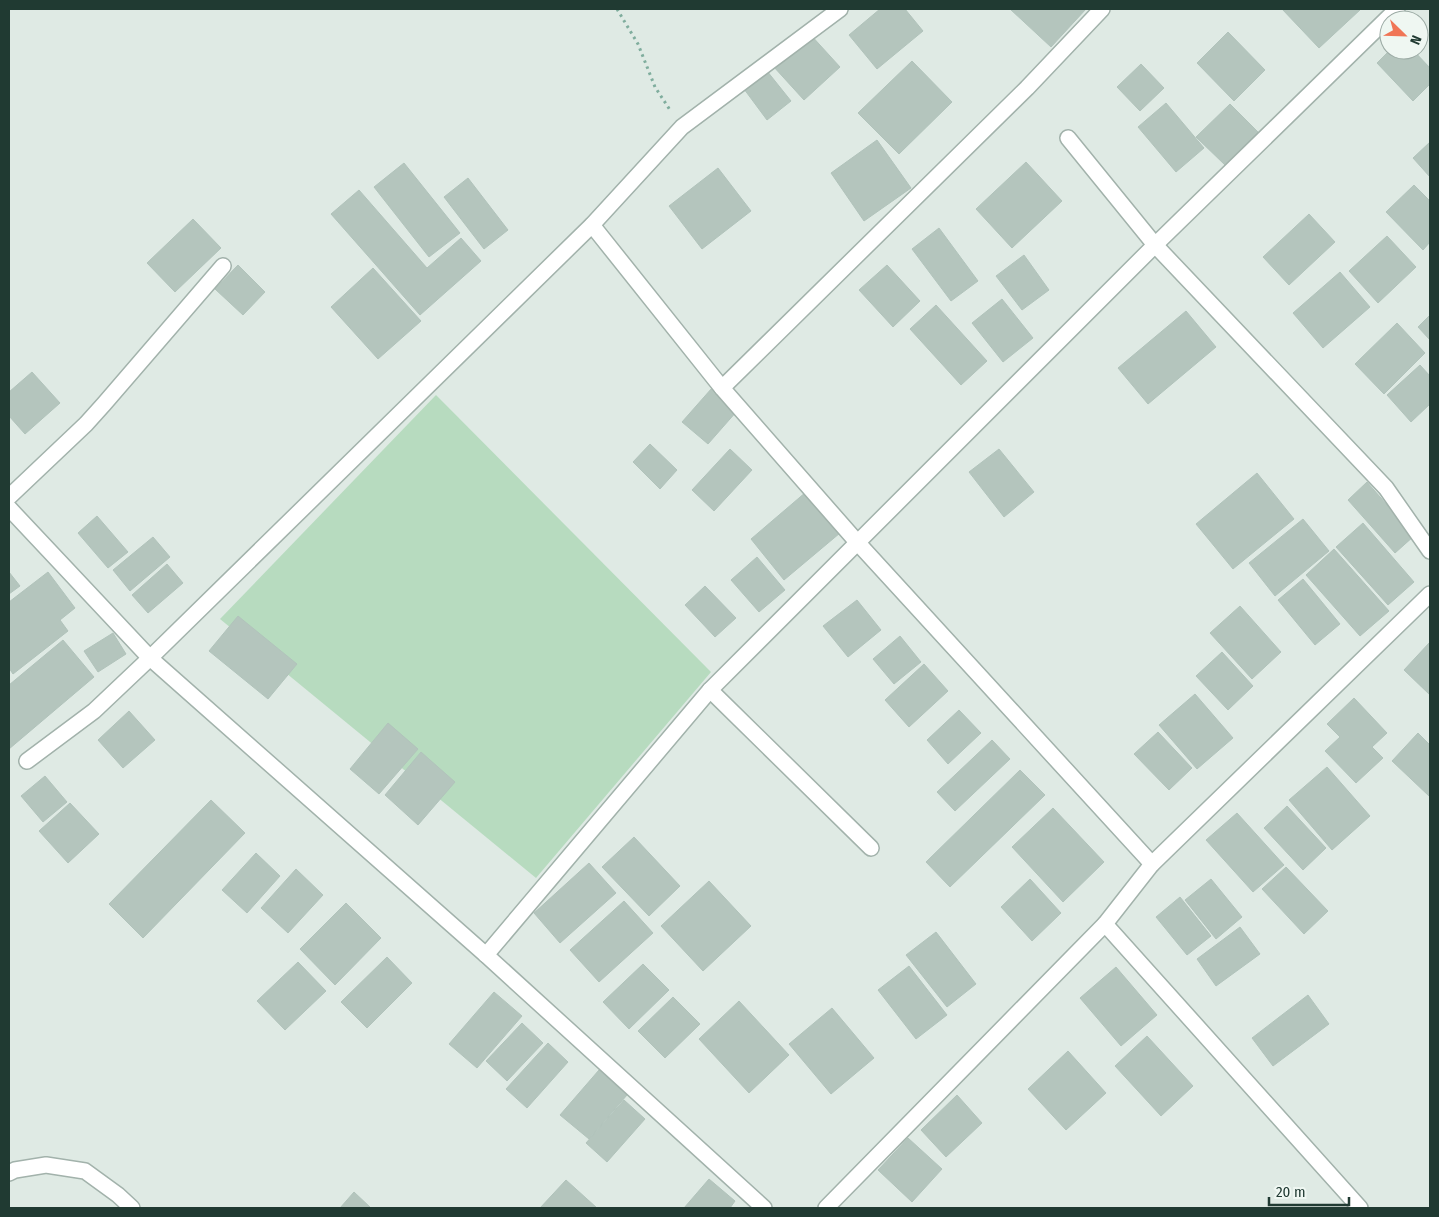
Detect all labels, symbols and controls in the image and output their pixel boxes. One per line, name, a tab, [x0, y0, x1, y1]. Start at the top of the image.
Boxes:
north arrow	[1379, 10, 1429, 60]
text: N	[1406, 33, 1425, 47]
scale bar	[1269, 1174, 1349, 1206]
text: 20 m	[1276, 1183, 1306, 1201]

